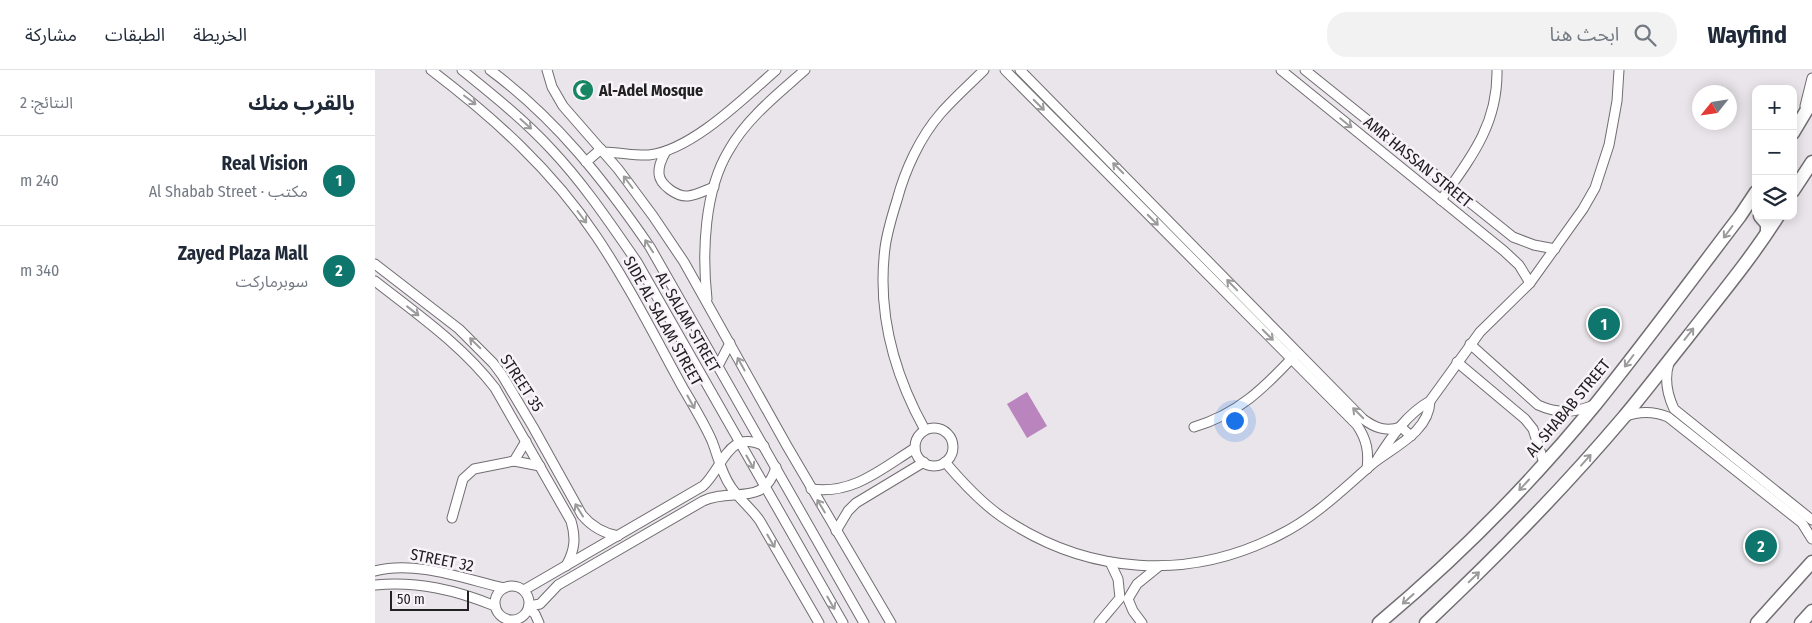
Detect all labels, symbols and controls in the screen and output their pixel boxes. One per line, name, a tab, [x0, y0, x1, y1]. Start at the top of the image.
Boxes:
search box	[1327, 12, 1677, 57]
icon: search	[1631, 21, 1659, 49]
text: Wayfind	[1707, 21, 1787, 49]
text: ابحث هنا	[1549, 23, 1619, 46]
text: مشاركة	[25, 24, 77, 46]
text: الطبقات	[105, 24, 165, 46]
text: الخريطة	[193, 24, 247, 46]
mosque icon: Al-Adel Mosque	[571, 78, 595, 102]
place label: Al-Adel Mosque	[598, 81, 703, 100]
north arrow	[1692, 85, 1737, 130]
map controls	[1752, 85, 1797, 220]
button: +	[1752, 85, 1797, 130]
text: بالقرب منك	[248, 90, 355, 116]
text: النتائج: 2	[20, 93, 73, 112]
one-way arrow	[463, 94, 476, 105]
one-way arrow	[1033, 98, 1045, 111]
street label: AMR HASSAN STREET	[1360, 112, 1477, 212]
one-way arrow	[1339, 117, 1352, 128]
one-way arrow	[519, 118, 532, 130]
button: −	[1752, 130, 1797, 175]
text: Real Vision	[221, 152, 308, 175]
one-way arrow	[1113, 163, 1125, 175]
text: 240 m	[20, 171, 59, 190]
text: 1	[336, 171, 342, 190]
button: layers	[1752, 175, 1797, 220]
one-way arrow	[622, 176, 633, 189]
text: مكتب · Al Shabab Street	[149, 182, 308, 201]
one-way arrow	[577, 210, 587, 224]
one-way arrow	[1147, 214, 1160, 226]
one-way arrow	[1723, 225, 1733, 239]
one-way arrow	[644, 240, 654, 254]
text: Zayed Plaza Mall	[178, 242, 308, 265]
street label: SIDE AL SALAM STREET	[619, 253, 707, 389]
text: 340 m	[20, 261, 59, 280]
text: 2	[335, 261, 343, 280]
street label: AL SALAM STREET	[652, 269, 724, 375]
text: سوبرماركت	[236, 272, 308, 291]
one-way arrow	[1226, 278, 1238, 291]
pin: 1	[1588, 305, 1620, 343]
one-way arrow	[406, 306, 420, 316]
one-way arrow	[1684, 328, 1695, 341]
one-way arrow	[1262, 329, 1274, 341]
one-way arrow	[469, 338, 481, 350]
street label: STREET 35	[496, 351, 548, 415]
one-way arrow	[1623, 354, 1634, 367]
street label: AL SHABAB STREET	[1522, 355, 1615, 460]
one-way arrow	[736, 358, 746, 372]
one-way arrow	[686, 394, 696, 409]
one-way arrow	[1352, 407, 1364, 419]
your location	[1222, 408, 1248, 434]
one-way arrow	[1581, 453, 1592, 466]
one-way arrow	[746, 454, 755, 469]
one-way arrow	[1518, 478, 1530, 491]
one-way arrow	[816, 499, 826, 513]
one-way arrow	[574, 504, 584, 518]
pin: 2	[1745, 527, 1777, 565]
one-way arrow	[767, 533, 777, 548]
street label: STREET 32	[409, 545, 475, 575]
one-way arrow	[1468, 571, 1481, 583]
scale bar	[390, 588, 469, 611]
text: 50 m	[397, 591, 425, 608]
one-way arrow	[1401, 593, 1414, 605]
one-way arrow	[826, 595, 836, 610]

